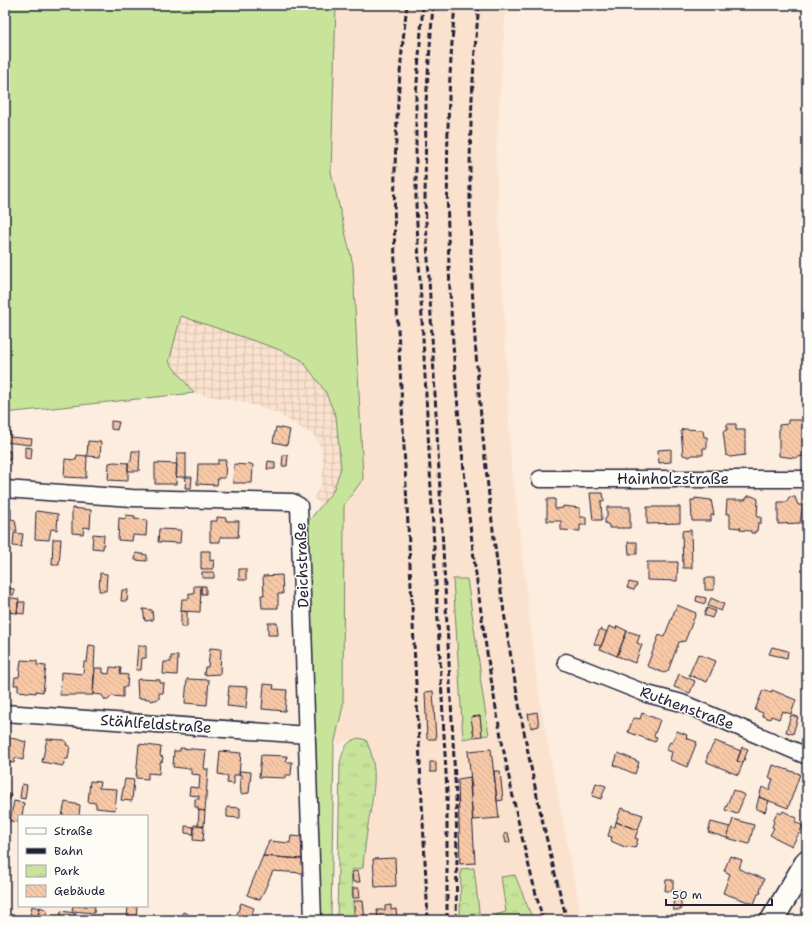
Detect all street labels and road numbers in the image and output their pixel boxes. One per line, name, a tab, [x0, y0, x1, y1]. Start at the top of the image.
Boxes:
street label: Hainholzstraße	[617, 469, 729, 489]
street label: Deichstraße	[291, 522, 313, 608]
street label: Ruthenstraße	[637, 682, 737, 734]
street label: Stählfeldstraße	[100, 710, 212, 738]

